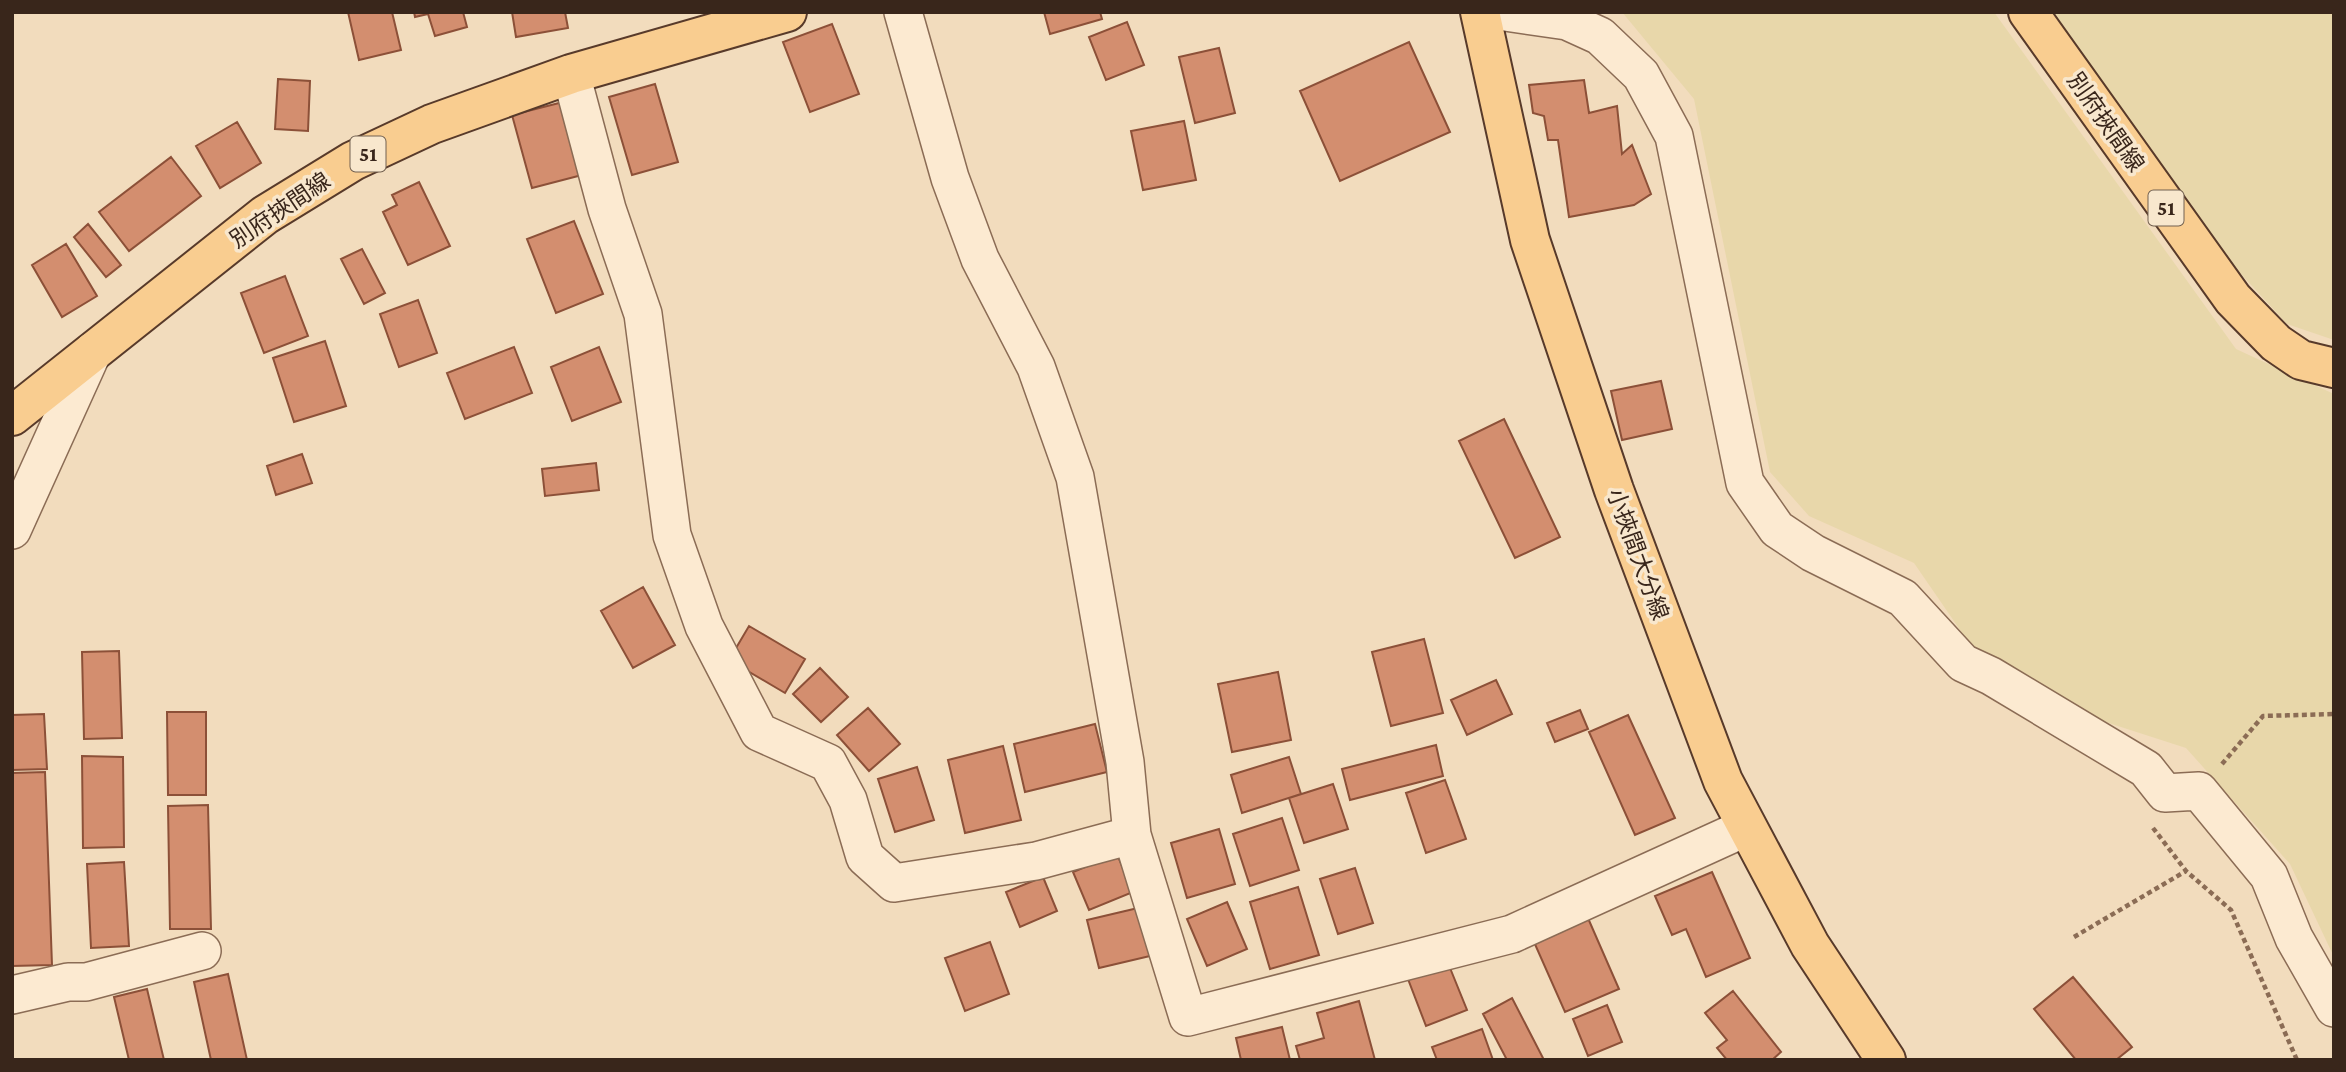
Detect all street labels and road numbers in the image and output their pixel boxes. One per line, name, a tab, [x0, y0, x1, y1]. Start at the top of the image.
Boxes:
street label: 別府挾間線	[2062, 67, 2150, 177]
road number: 51	[350, 136, 386, 172]
street label: 別府挾間線	[225, 167, 335, 253]
road number: 51	[2148, 190, 2184, 226]
street label: 小挾間大分線	[1602, 485, 1674, 623]

